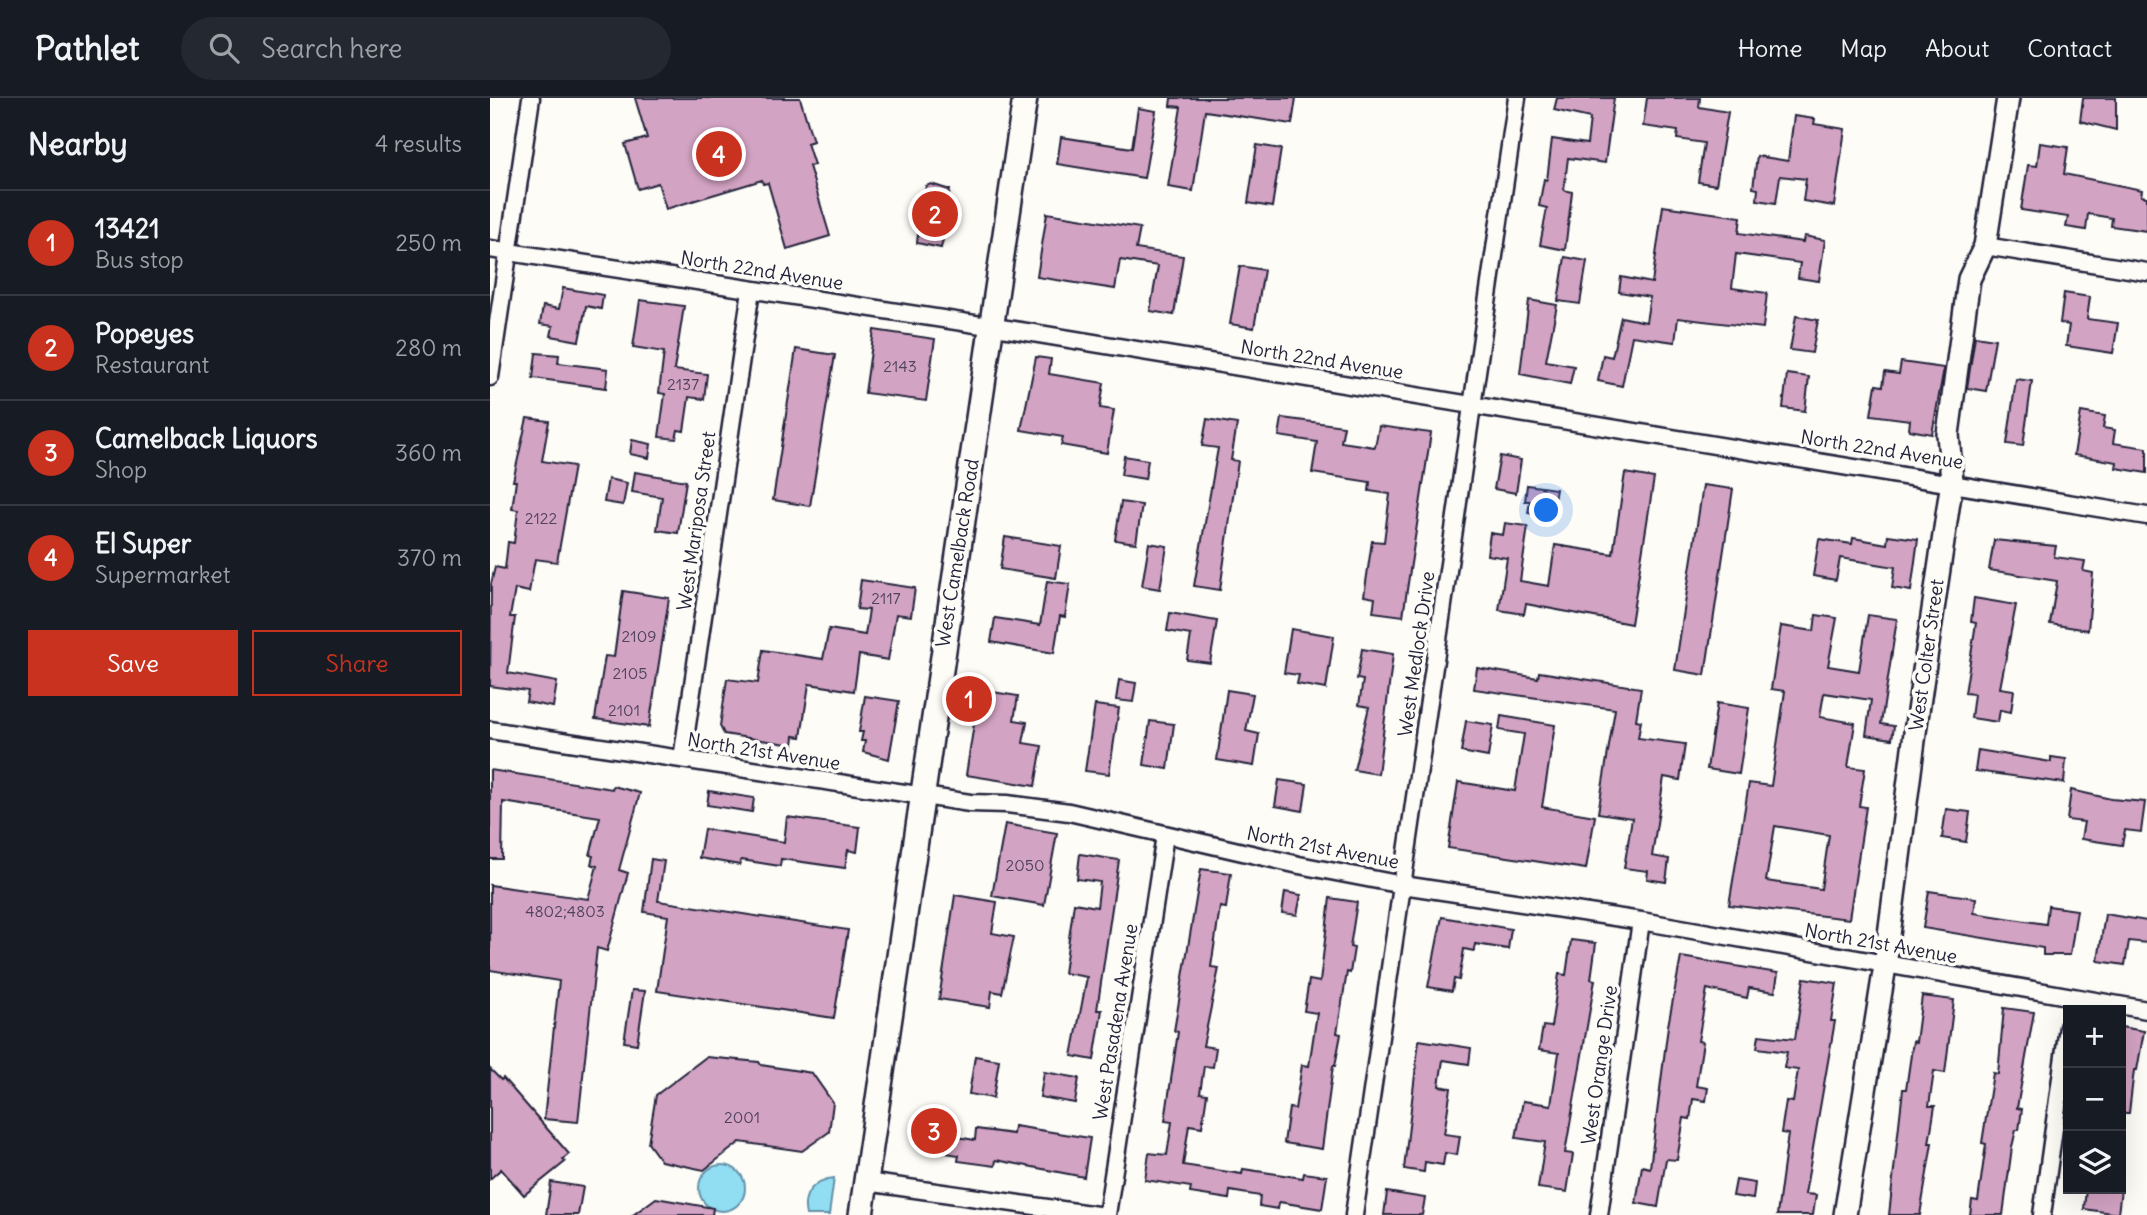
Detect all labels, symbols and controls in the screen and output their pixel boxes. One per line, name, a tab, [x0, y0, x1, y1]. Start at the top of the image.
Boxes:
search box	[181, 17, 671, 80]
text: Pathlet	[35, 27, 139, 69]
icon: search	[205, 29, 243, 67]
text: Search here	[261, 32, 402, 65]
text: Home	[1738, 33, 1802, 63]
text: Map	[1840, 33, 1887, 63]
text: About	[1925, 33, 1989, 63]
text: Contact	[2027, 33, 2112, 63]
text: Nearby	[28, 125, 128, 163]
pin: 4	[696, 128, 742, 180]
text: 4 results	[375, 129, 462, 158]
pin: 2	[912, 188, 958, 240]
text: 13421	[95, 212, 160, 245]
text: 1	[46, 228, 56, 257]
text: 250 m	[395, 228, 462, 257]
text: Bus stop	[95, 245, 184, 274]
street label: North 22nd Avenue	[679, 245, 845, 295]
text: Popeyes	[95, 317, 194, 350]
text: 2	[45, 333, 57, 362]
text: 280 m	[395, 333, 462, 362]
street label: North 22nd Avenue	[1239, 334, 1405, 384]
text: Restaurant	[95, 350, 209, 379]
house number: 2143	[883, 356, 917, 376]
house number: 2137	[667, 374, 699, 394]
text: Camelback Liquors	[95, 422, 318, 455]
street label: North 22nd Avenue	[1799, 424, 1965, 474]
street label: West Mariposa Street	[672, 430, 720, 612]
text: 3	[44, 438, 58, 467]
text: 360 m	[395, 438, 462, 467]
text: Shop	[95, 455, 147, 484]
street label: West Camelback Road	[930, 457, 984, 649]
your location	[1529, 493, 1563, 527]
house number: 2122	[525, 508, 558, 528]
text: El Super	[95, 527, 191, 560]
text: 4	[44, 543, 58, 572]
text: 370 m	[397, 543, 462, 572]
text: Supermarket	[95, 560, 231, 589]
street label: West Medlock Drive	[1393, 570, 1439, 738]
street label: West Colter Street	[1903, 578, 1949, 732]
house number: 2117	[871, 588, 901, 608]
house number: 2109	[622, 626, 656, 646]
button: Save	[28, 630, 238, 696]
button: Share	[252, 630, 462, 696]
house number: 2105	[613, 663, 647, 683]
pin: 1	[946, 673, 992, 725]
house number: 2101	[608, 700, 640, 720]
street label: North 21st Avenue	[686, 727, 842, 775]
street label: North 21st Avenue	[1245, 820, 1401, 874]
house number: 2050	[1005, 855, 1045, 875]
house number: 4802;4803	[525, 901, 605, 921]
street label: North 21st Avenue	[1803, 918, 1959, 968]
street label: West Pasadena Avenue	[1088, 922, 1142, 1122]
street label: West Orange Drive	[1576, 984, 1622, 1146]
map controls	[2063, 1005, 2126, 1194]
button: +	[2063, 1005, 2126, 1068]
button: −	[2063, 1068, 2126, 1131]
pin: 3	[911, 1105, 957, 1157]
house number: 2001	[724, 1107, 760, 1127]
button: layers	[2063, 1131, 2126, 1194]

